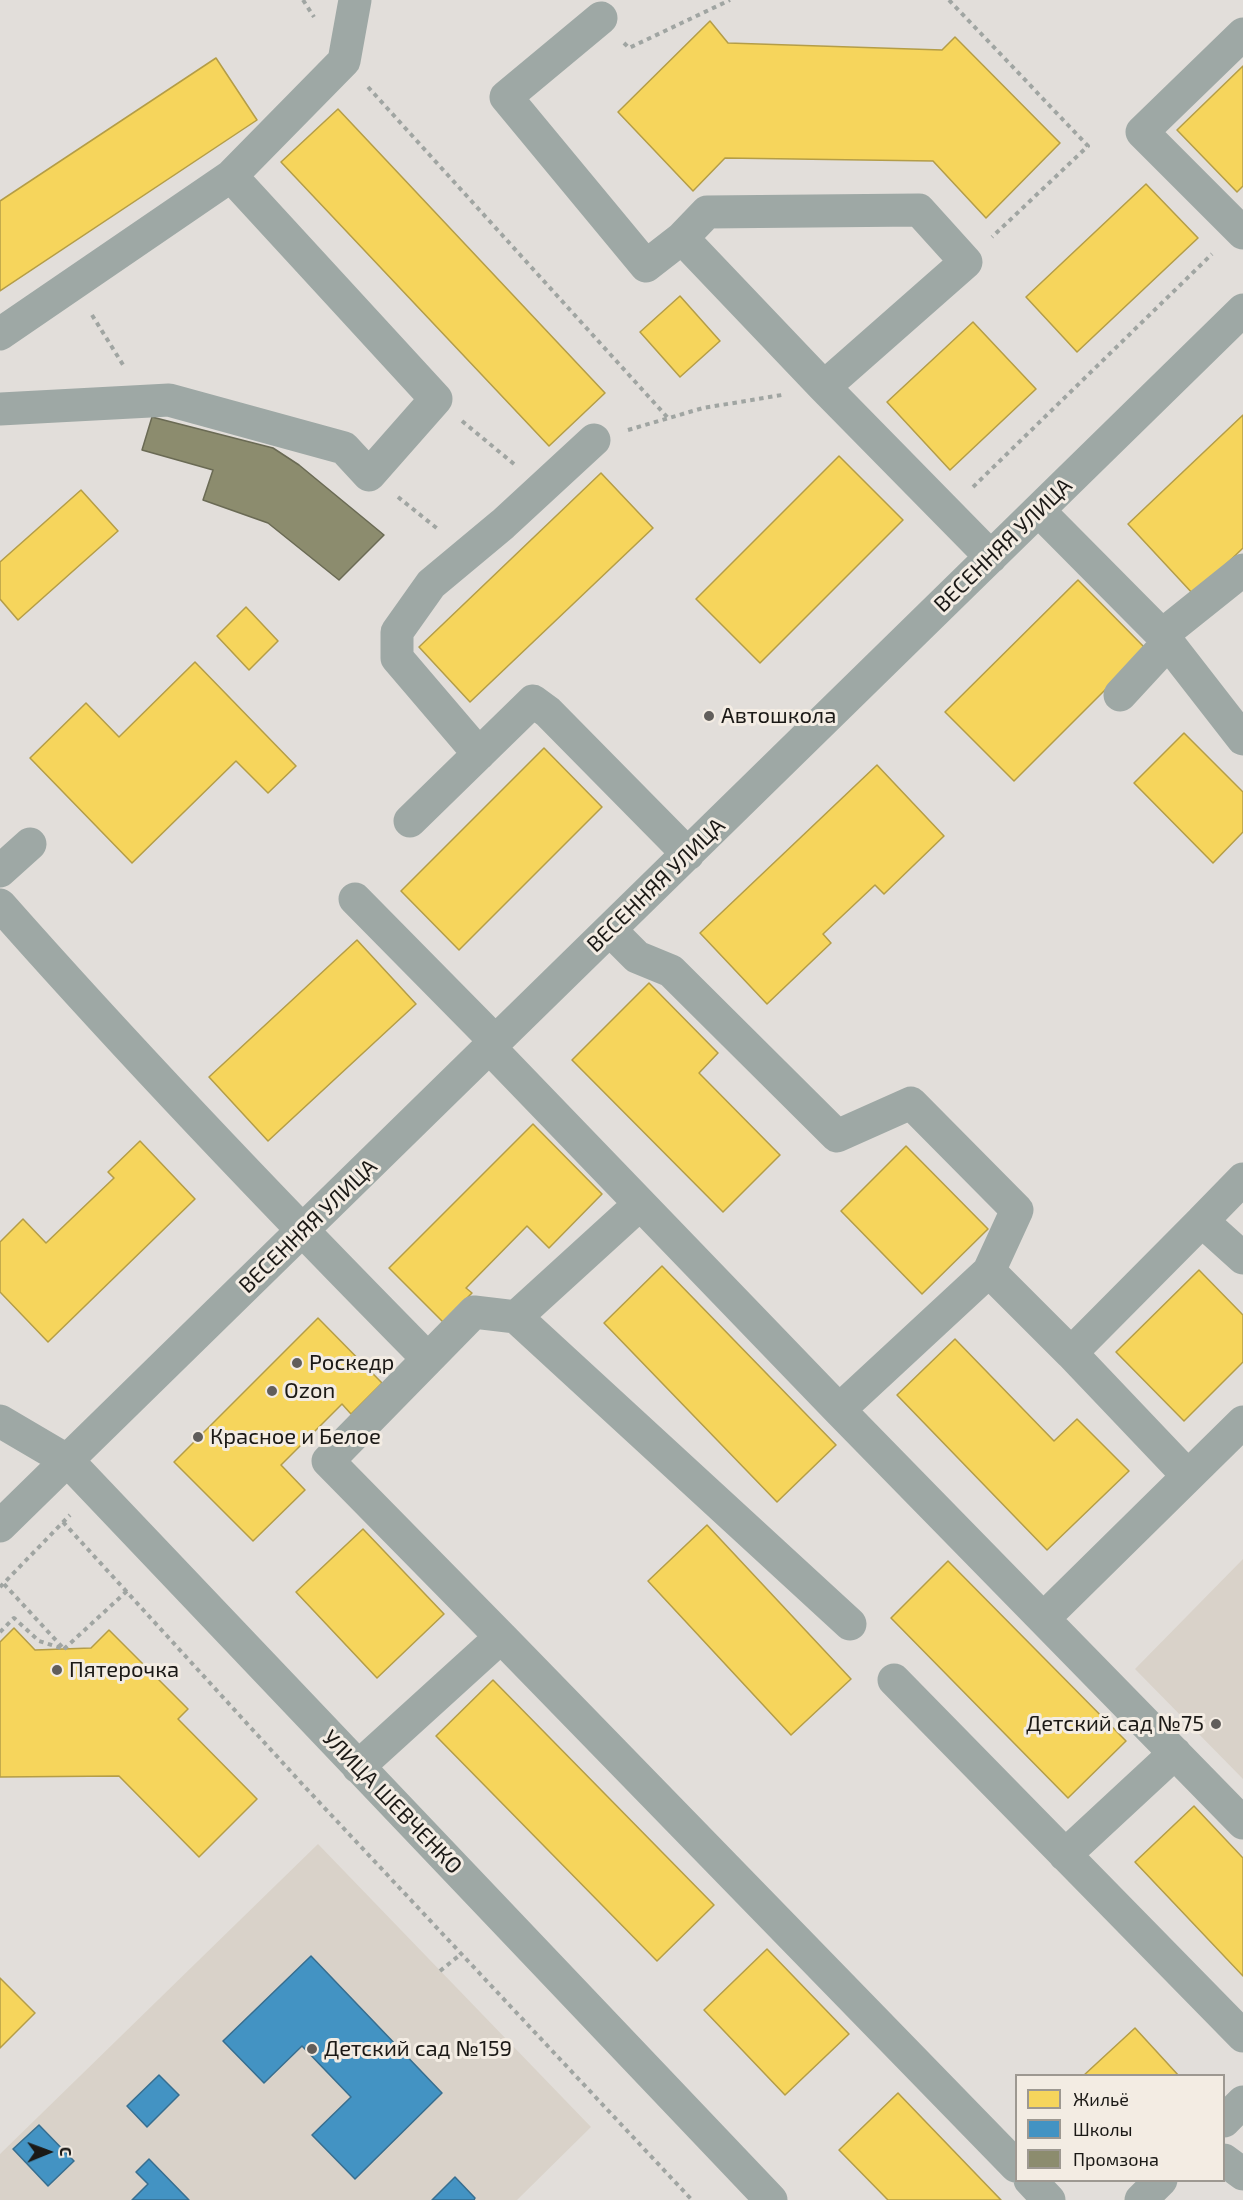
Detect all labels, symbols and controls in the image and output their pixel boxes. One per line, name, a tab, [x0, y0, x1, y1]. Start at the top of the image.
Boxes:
street label: ВЕСЕННЯЯ УЛИЦА	[928, 472, 1078, 618]
place label: Автошкола	[721, 703, 836, 729]
marker: Автошкола	[702, 709, 716, 723]
street label: ВЕСЕННЯЯ УЛИЦА	[581, 812, 731, 958]
street label: ВЕСЕННЯЯ УЛИЦА	[233, 1153, 383, 1299]
place label: Роскедр	[309, 1350, 394, 1376]
marker: Роскедр	[290, 1356, 304, 1370]
place label: Ozon	[284, 1378, 335, 1404]
marker: Ozon	[265, 1384, 279, 1398]
place label: Красное и Белое	[210, 1424, 381, 1450]
marker: Красное и Белое	[191, 1430, 205, 1444]
place label: Пятерочка	[69, 1657, 179, 1683]
marker: Пятерочка	[50, 1663, 64, 1677]
place label: Детский сад №75	[1026, 1711, 1204, 1737]
marker: Детский сад №75	[1209, 1717, 1223, 1731]
street label: УЛИЦА ШЕВЧЕНКО	[317, 1725, 467, 1879]
place label: Детский сад №159	[324, 2036, 512, 2062]
marker: Детский сад №159	[305, 2042, 319, 2056]
legend	[1015, 2074, 1225, 2182]
text: Жильё	[1073, 2088, 1129, 2110]
text: Школы	[1073, 2118, 1133, 2140]
north arrow	[18, 2122, 78, 2182]
text: С	[57, 2147, 76, 2157]
text: Промзона	[1073, 2148, 1159, 2170]

